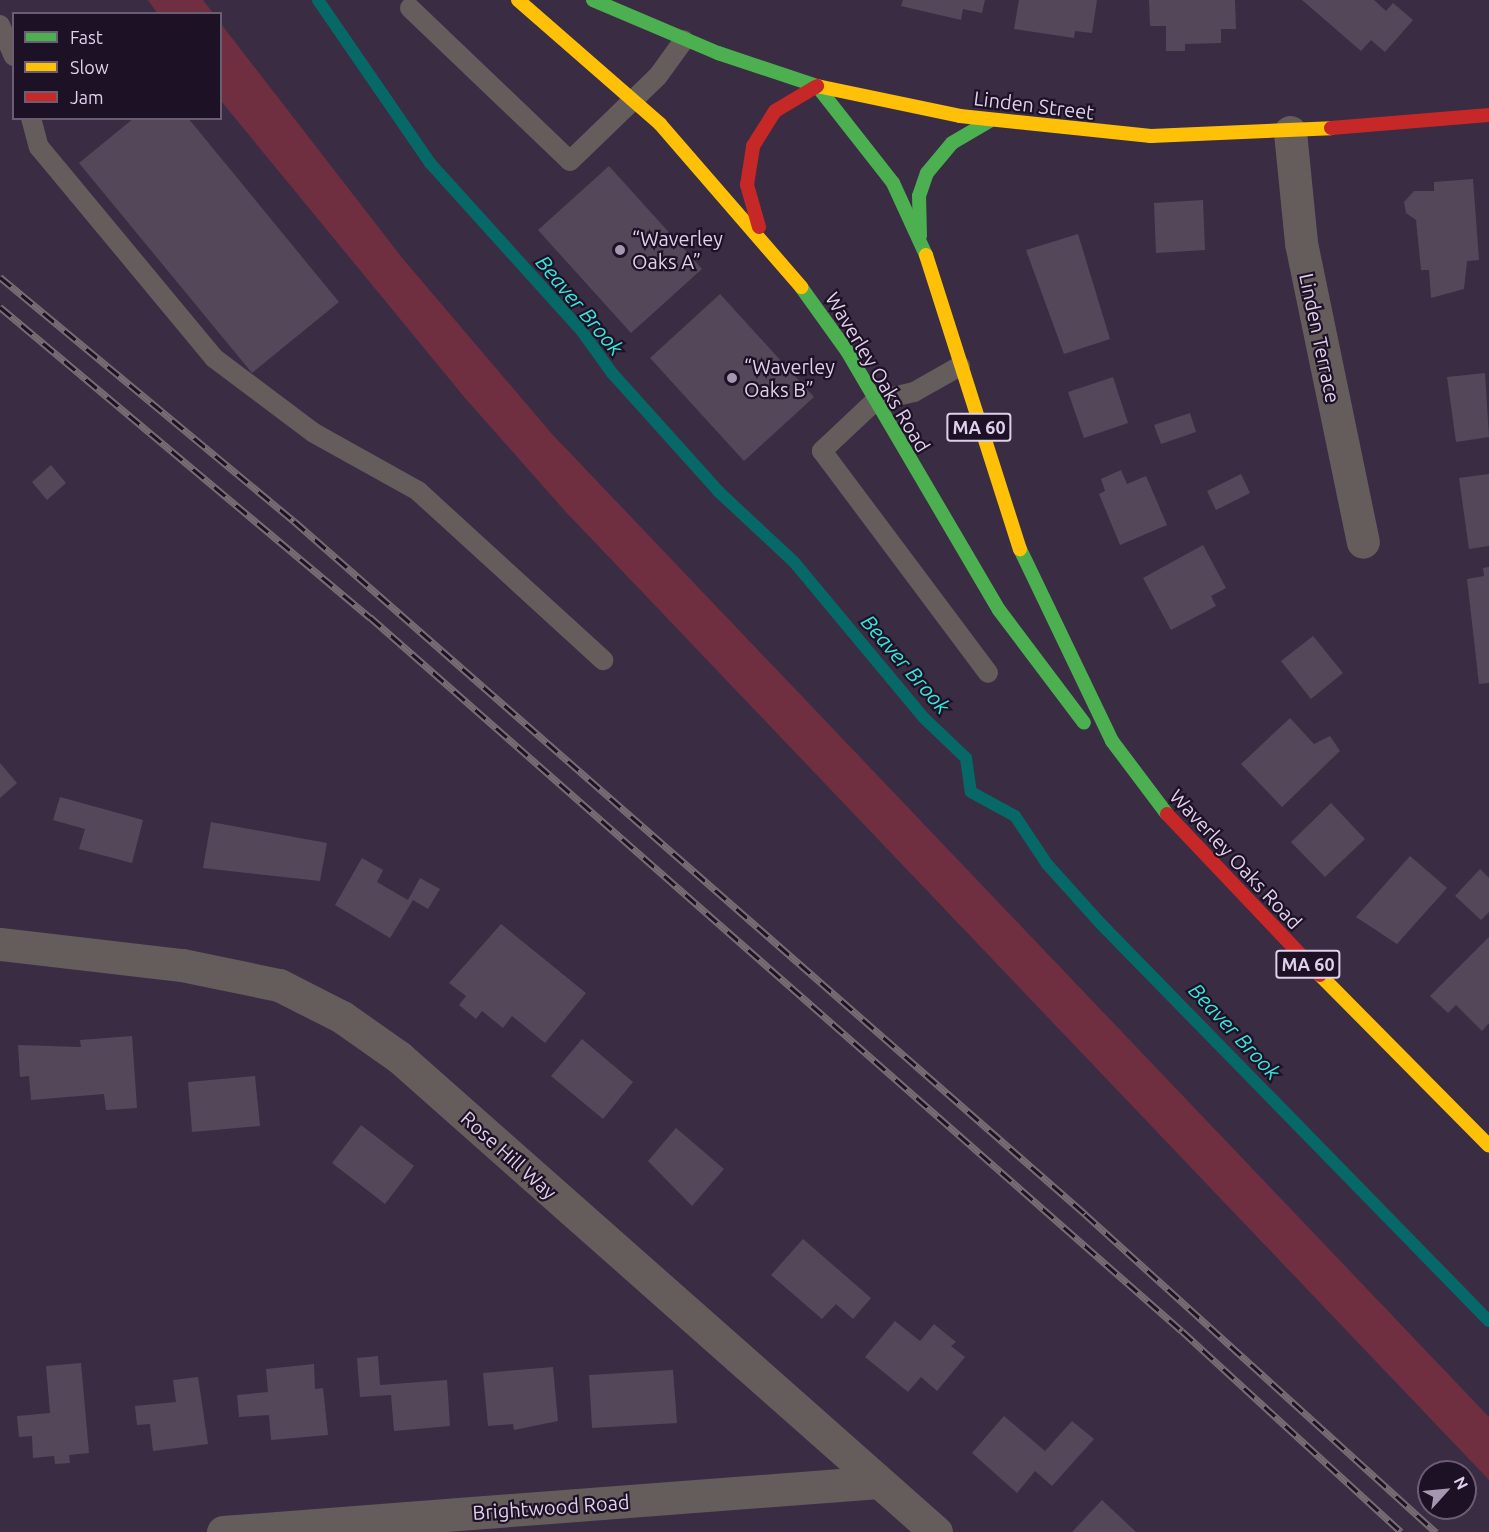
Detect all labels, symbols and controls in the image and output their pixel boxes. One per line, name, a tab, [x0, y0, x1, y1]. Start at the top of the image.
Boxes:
legend	[12, 12, 222, 120]
text: Fast	[70, 27, 103, 47]
text: Slow	[70, 57, 109, 77]
street label: Linden Street	[972, 86, 1096, 124]
text: Jam	[70, 87, 104, 107]
place label: “Waverley Oaks A”	[632, 226, 723, 273]
marker: “Waverley Oaks A”	[613, 243, 627, 257]
water label: Beaver Brook	[531, 250, 629, 360]
street label: Linden Terrace	[1295, 271, 1345, 405]
street label: Waverley Oaks Road	[821, 288, 935, 456]
place label: “Waverley Oaks B”	[744, 354, 835, 401]
marker: “Waverley Oaks B”	[725, 371, 739, 385]
road number: MA 60	[946, 412, 1012, 442]
water label: Beaver Brook	[856, 609, 956, 719]
street label: Waverley Oaks Road	[1165, 784, 1307, 934]
road number: MA 60	[1275, 949, 1341, 979]
water label: Beaver Brook	[1184, 977, 1286, 1085]
street label: Rose Hill Way	[456, 1106, 562, 1204]
north arrow	[1417, 1460, 1477, 1520]
text: N	[1451, 1473, 1472, 1492]
street label: Brightwood Road	[472, 1490, 630, 1524]

